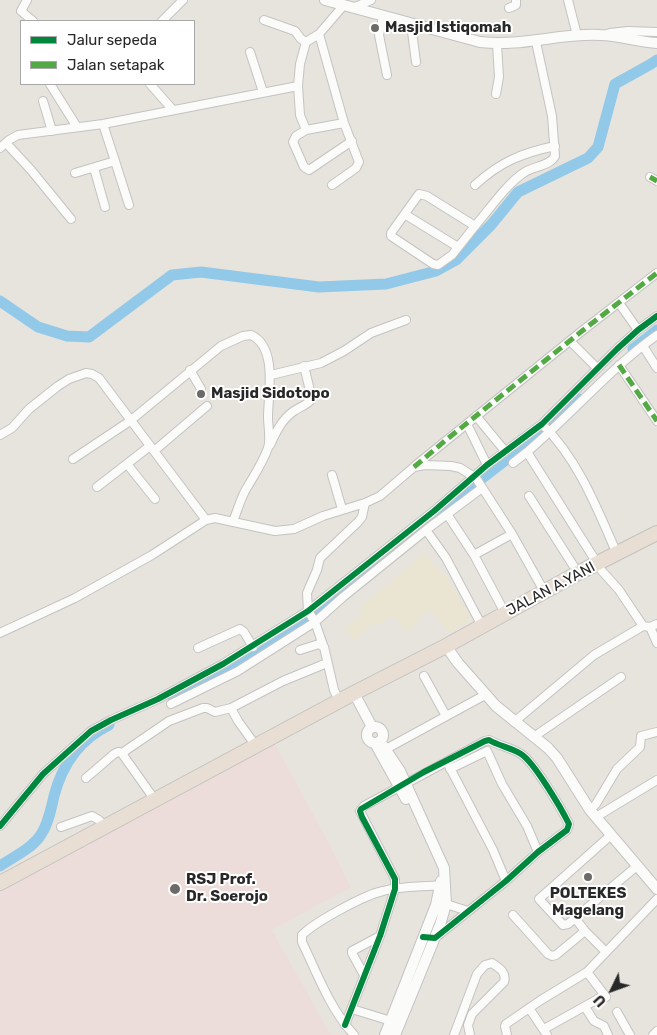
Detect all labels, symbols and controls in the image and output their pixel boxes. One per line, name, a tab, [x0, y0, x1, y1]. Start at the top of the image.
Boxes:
place label: Masjid Istiqomah	[385, 19, 511, 37]
legend	[20, 20, 195, 85]
marker: Masjid Istiqomah	[369, 22, 381, 34]
text: Jalur sepeda	[67, 31, 157, 49]
text: Jalan setapak	[67, 56, 165, 74]
place label: Masjid Sidotopo	[211, 385, 330, 403]
marker: Masjid Sidotopo	[195, 388, 207, 400]
street label: JALAN A.YANI	[504, 558, 598, 620]
place label: RSJ Prof. Dr. Soerojo	[186, 871, 268, 906]
marker: POLTEKES Magelang	[582, 871, 594, 883]
marker: RSJ Prof. Dr. Soerojo	[168, 882, 182, 896]
place label: POLTEKES Magelang	[550, 885, 626, 920]
north arrow	[587, 965, 637, 1015]
text: U	[591, 991, 610, 1010]

